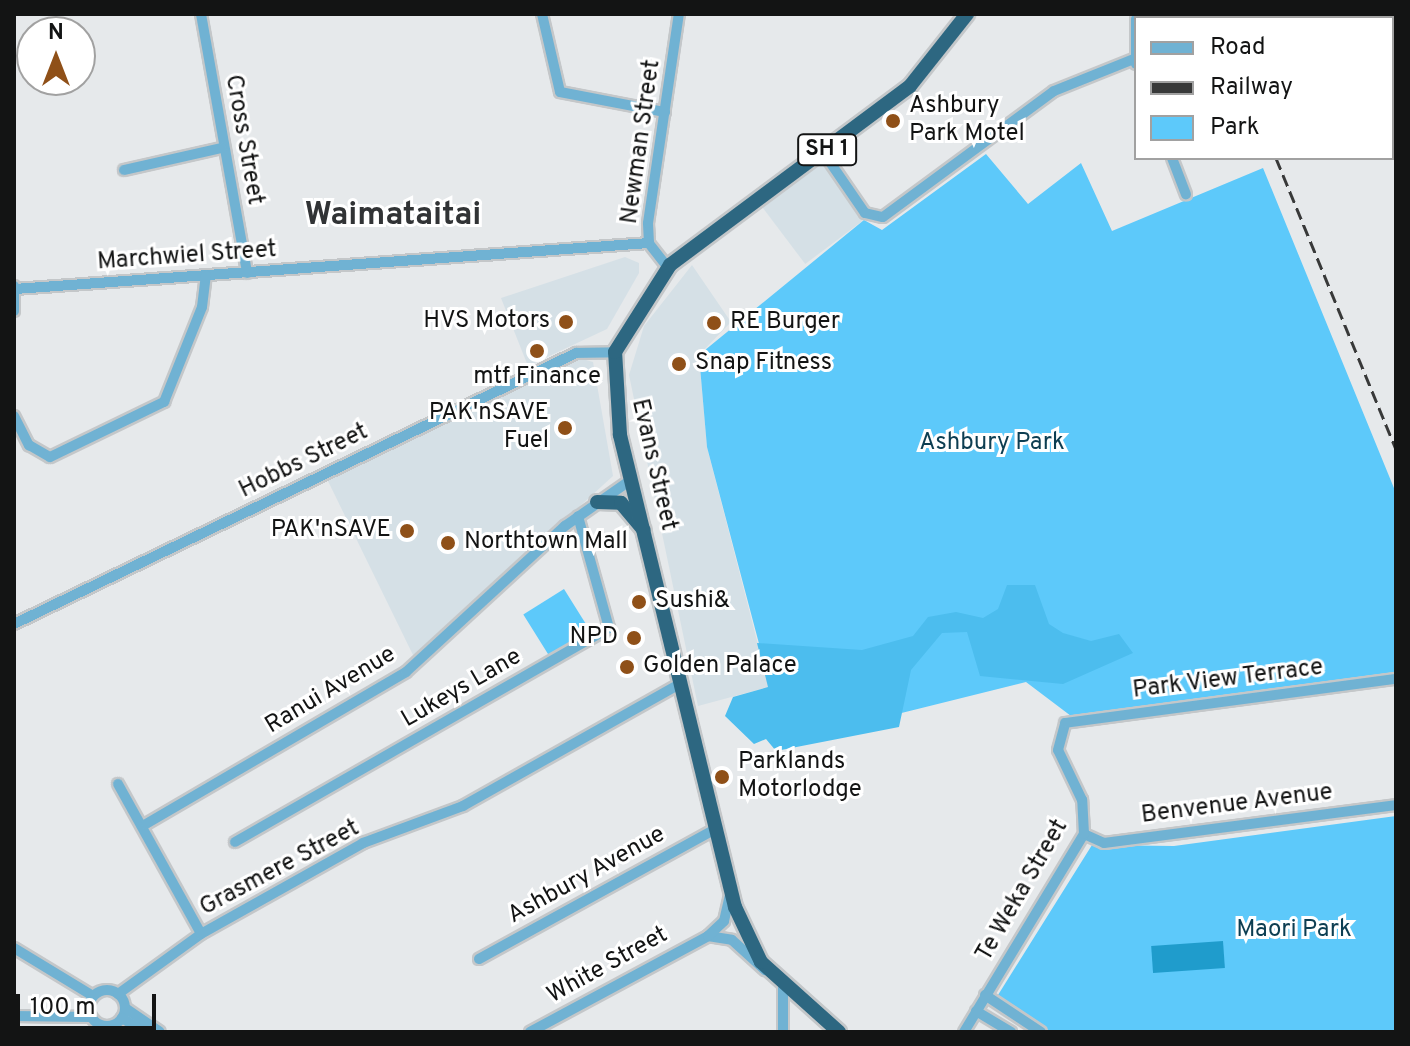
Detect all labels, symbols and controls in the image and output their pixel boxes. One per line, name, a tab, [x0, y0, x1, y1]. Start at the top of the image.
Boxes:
north arrow	[16, 16, 96, 96]
legend	[1134, 16, 1394, 160]
text: N	[48, 20, 64, 47]
text: Road	[1210, 33, 1266, 63]
street label: Newman Street	[616, 58, 668, 226]
street label: Cross Street	[217, 73, 269, 207]
text: Railway	[1210, 73, 1293, 103]
place label: Ashbury Park Motel	[909, 93, 1025, 149]
marker: Ashbury Park Motel	[884, 112, 902, 130]
text: Park	[1210, 113, 1260, 143]
road number: SH 1	[797, 132, 857, 168]
district label: Waimataitai	[305, 197, 481, 235]
street label: Marchwiel Street	[96, 236, 278, 278]
place label: HVS Motors	[423, 308, 550, 336]
place label: RE Burger	[730, 309, 840, 337]
marker: HVS Motors	[557, 313, 575, 331]
marker: RE Burger	[705, 314, 723, 332]
marker: mtf Finance	[528, 342, 546, 360]
place label: Snap Fitness	[695, 350, 832, 378]
marker: Snap Fitness	[670, 355, 688, 373]
place label: mtf Finance	[473, 364, 601, 392]
street label: Evans Street	[624, 396, 682, 534]
place label: PAK'nSAVE Fuel	[429, 400, 549, 456]
street label: Hobbs Street	[235, 418, 373, 506]
marker: PAK'nSAVE Fuel	[556, 419, 574, 437]
park label: Ashbury Park	[919, 430, 1065, 458]
place label: PAK'nSAVE	[271, 517, 391, 545]
marker: PAK'nSAVE	[398, 522, 416, 540]
place label: Northtown Mall	[464, 529, 628, 557]
marker: Northtown Mall	[439, 534, 457, 552]
place label: Sushi&	[655, 588, 730, 616]
marker: Sushi&	[630, 593, 648, 611]
place label: NPD	[570, 624, 618, 652]
marker: NPD	[625, 629, 643, 647]
street label: Ranui Avenue	[260, 641, 402, 741]
street label: Lukeys Lane	[397, 643, 527, 735]
place label: Golden Palace	[643, 653, 797, 681]
street label: Park View Terrace	[1130, 654, 1326, 706]
marker: Golden Palace	[618, 658, 636, 676]
place label: Parklands Motorlodge	[738, 749, 862, 805]
marker: Parklands Motorlodge	[713, 768, 731, 786]
street label: Benvenue Avenue	[1139, 779, 1335, 831]
street label: Grasmere Street	[195, 815, 365, 923]
street label: Te Weka Street	[971, 815, 1075, 967]
street label: Ashbury Avenue	[503, 821, 671, 931]
park label: Maori Park	[1236, 917, 1352, 945]
street label: White Street	[543, 921, 673, 1011]
scale bar	[20, 978, 160, 1028]
text: 100 m	[30, 993, 96, 1023]

